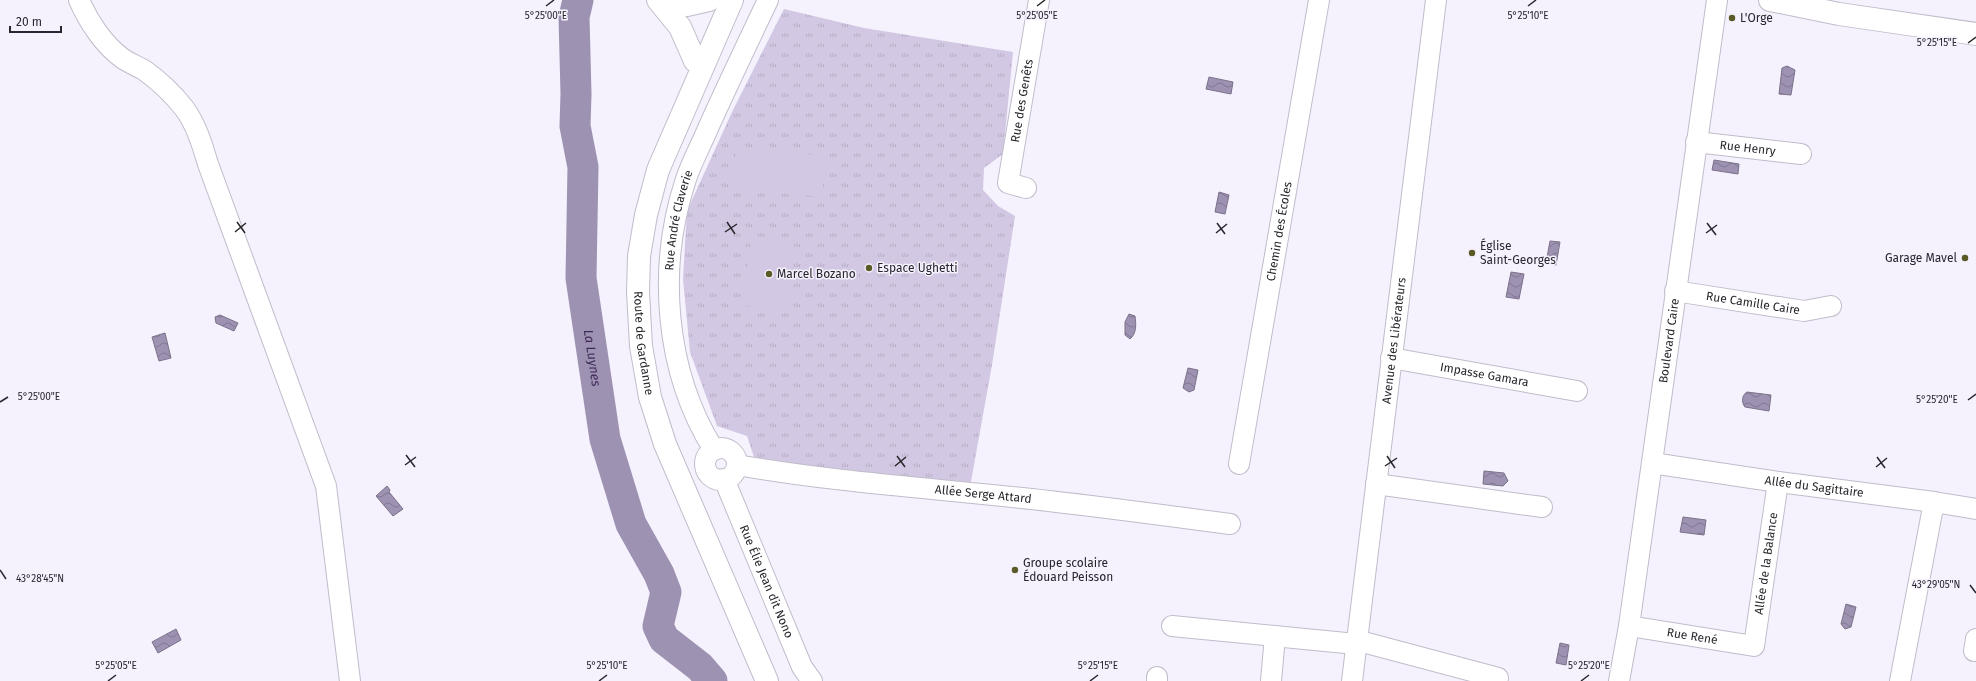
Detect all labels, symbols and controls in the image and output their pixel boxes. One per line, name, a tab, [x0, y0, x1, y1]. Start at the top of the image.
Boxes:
scale bar	[10, 8, 61, 34]
text: 5°25'00"E	[525, 10, 567, 22]
text: 5°25'05"E	[1016, 10, 1058, 22]
text: 5°25'10"E	[1507, 10, 1549, 22]
place label: L'Orge	[1740, 11, 1773, 25]
marker: L'Orge	[1727, 13, 1737, 23]
text: 20 m	[16, 15, 42, 29]
text: 5°25'15"E	[1917, 37, 1957, 49]
street label: Rue des Genêts	[1008, 58, 1036, 144]
street label: Rue Henry	[1719, 138, 1777, 158]
street label: Rue André Claverie	[662, 168, 696, 271]
street label: Chemin des Écoles	[1264, 180, 1295, 282]
place label: Église Saint-Georges	[1480, 238, 1556, 267]
marker: Église Saint-Georges	[1467, 248, 1477, 258]
place label: Garage Mavel	[1885, 251, 1957, 265]
marker: Garage Mavel	[1960, 253, 1970, 263]
place label: Espace Ughetti	[877, 261, 958, 275]
marker: Espace Ughetti	[864, 263, 874, 273]
place label: Marcel Bozano	[777, 267, 856, 281]
marker: Marcel Bozano	[764, 269, 774, 279]
street label: Avenue des Libérateurs	[1379, 276, 1409, 405]
street label: Rue Camille Caire	[1705, 289, 1801, 317]
street label: Route de Gardanne	[631, 291, 657, 396]
street label: Boulevard Caire	[1656, 297, 1682, 384]
water label: La Luynes	[581, 329, 604, 387]
street label: Impasse Gamara	[1439, 360, 1530, 389]
text: 5°25'00"E	[18, 391, 60, 403]
text: 5°25'20"E	[1916, 394, 1958, 406]
street label: Allée du Sagittaire	[1764, 473, 1865, 500]
street label: Allée Serge Attard	[934, 482, 1032, 506]
street label: Allée de la Balance	[1752, 511, 1780, 615]
street label: Rue Élie Jean dit Nono	[737, 523, 796, 640]
place label: Groupe scolaire Édouard Peisson	[1023, 556, 1113, 584]
marker: Groupe scolaire Édouard Peisson	[1010, 565, 1020, 575]
text: 43°28'45"N	[16, 573, 64, 585]
text: 43°29'05"N	[1912, 579, 1960, 591]
street label: Rue René	[1666, 625, 1719, 647]
text: 5°25'05"E	[95, 660, 137, 672]
text: 5°25'10"E	[586, 660, 628, 672]
text: 5°25'15"E	[1078, 660, 1118, 672]
text: 5°25'20"E	[1568, 660, 1610, 672]

